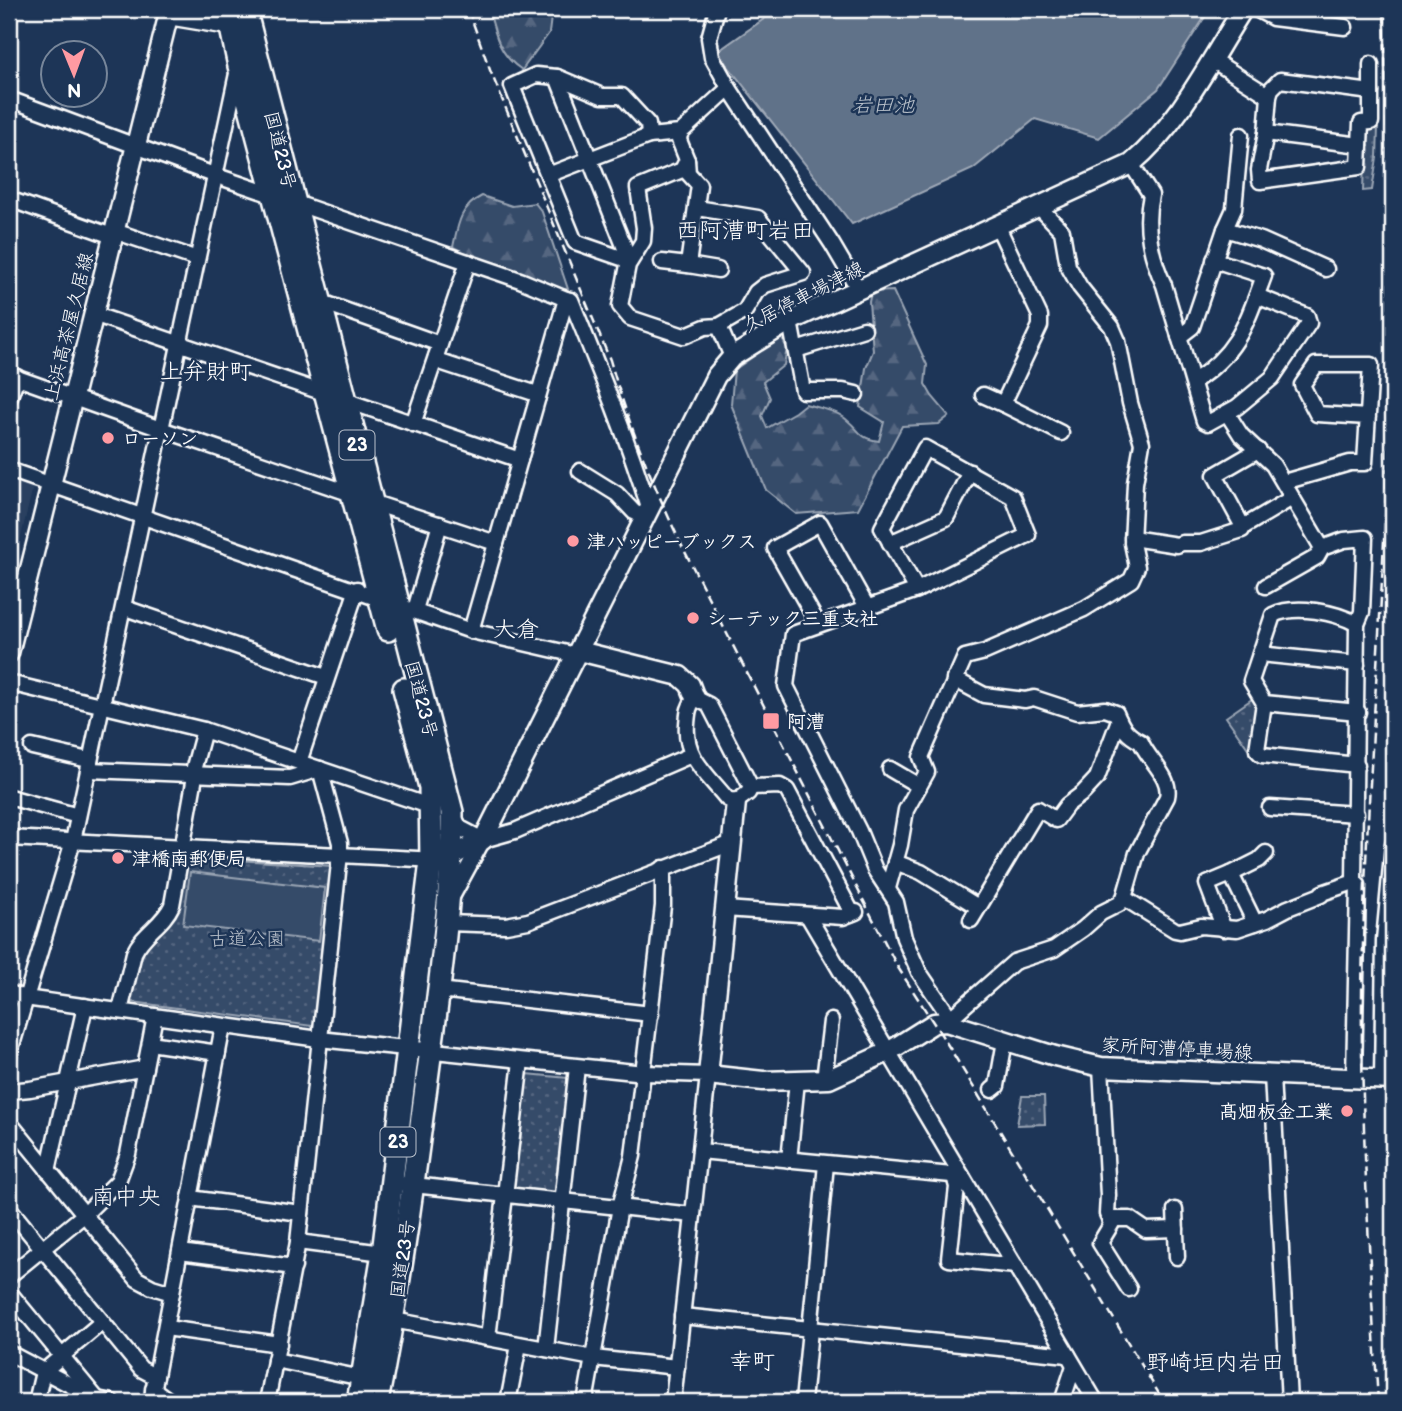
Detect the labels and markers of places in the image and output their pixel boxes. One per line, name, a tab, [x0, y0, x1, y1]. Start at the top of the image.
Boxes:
place label: ローソン	[122, 428, 198, 451]
marker: ローソン	[100, 430, 116, 446]
place label: 津ハッピーブックス	[587, 531, 756, 554]
marker: 津ハッピーブックス	[565, 533, 581, 549]
place label: シーテック三重支社	[707, 608, 878, 631]
marker: シーテック三重支社	[685, 610, 701, 626]
marker: 阿漕	[761, 711, 781, 731]
place label: 阿漕	[787, 711, 825, 734]
place label: 津橋南郵便局	[132, 848, 246, 871]
marker: 津橋南郵便局	[110, 850, 126, 866]
place label: 髙畑板金工業	[1219, 1101, 1333, 1124]
marker: 髙畑板金工業	[1339, 1103, 1355, 1119]

